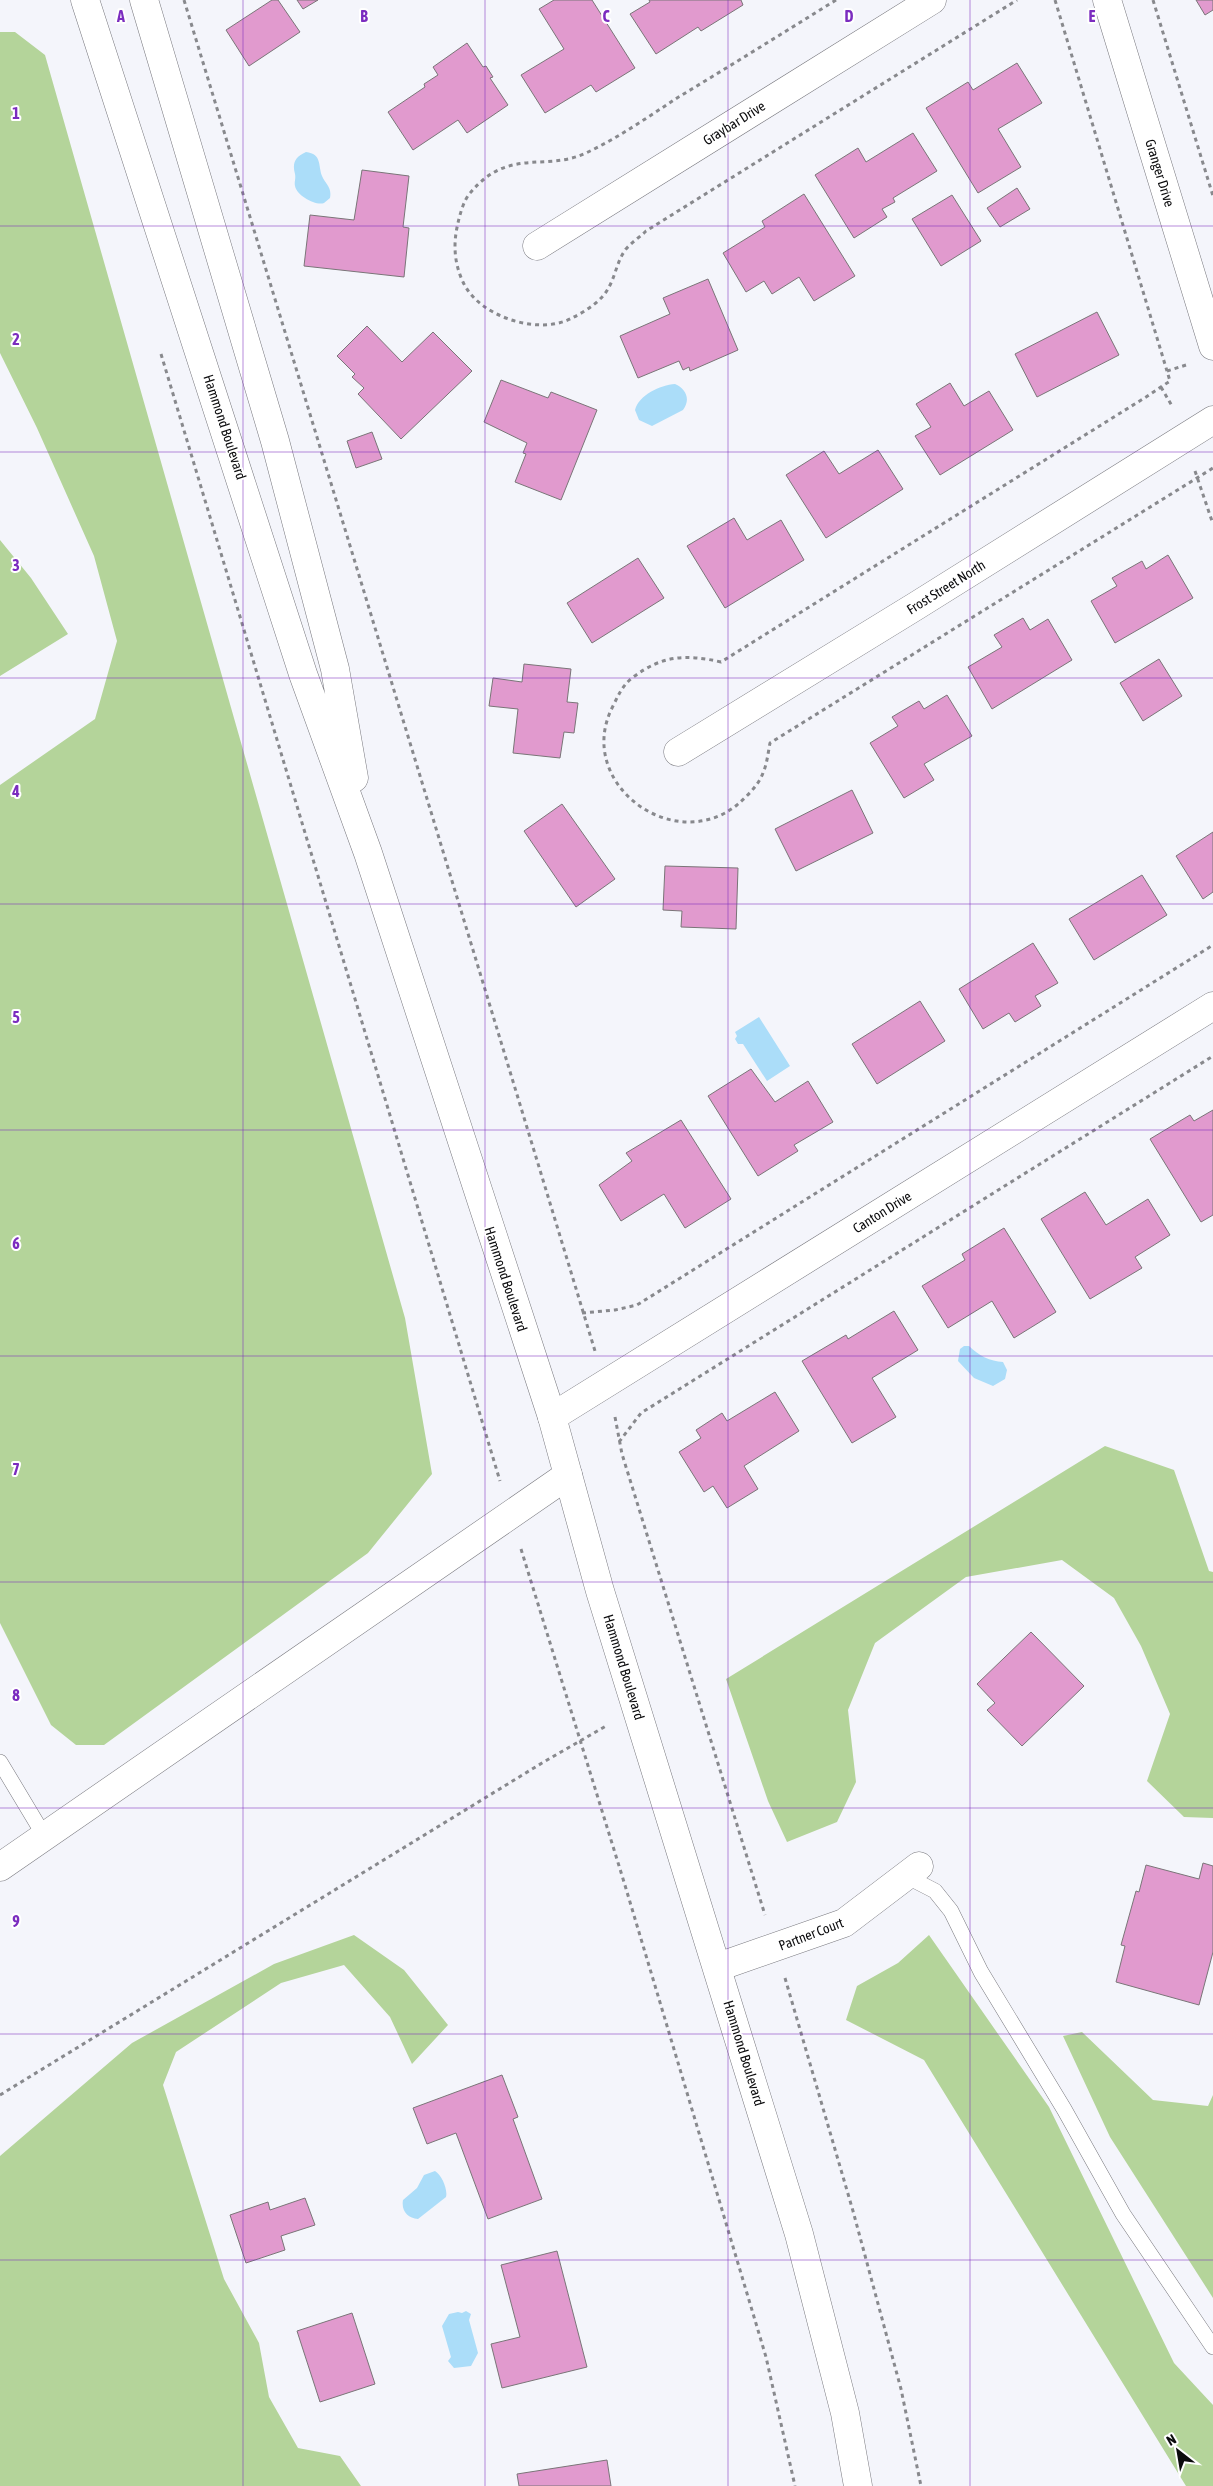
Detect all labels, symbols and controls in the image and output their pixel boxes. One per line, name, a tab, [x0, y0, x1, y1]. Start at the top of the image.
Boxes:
text: A	[116, 7, 125, 25]
text: B	[360, 7, 368, 25]
text: C	[602, 7, 610, 25]
text: D	[845, 7, 854, 25]
text: E	[1089, 7, 1096, 25]
street label: Graybar Drive	[700, 98, 768, 148]
text: 1	[12, 104, 20, 122]
street label: Granger Drive	[1142, 137, 1178, 209]
text: 2	[12, 330, 20, 348]
street label: Hammond Boulevard	[200, 373, 250, 481]
text: 3	[12, 556, 20, 574]
street label: Frost Street North	[904, 557, 988, 617]
text: 4	[11, 782, 20, 800]
text: 5	[12, 1008, 20, 1026]
street label: Canton Drive	[850, 1188, 914, 1236]
street label: Hammond Boulevard	[481, 1225, 531, 1333]
text: 6	[12, 1234, 20, 1252]
text: 7	[12, 1460, 20, 1478]
street label: Hammond Boulevard	[600, 1612, 648, 1722]
text: 8	[12, 1686, 20, 1704]
text: 9	[12, 1912, 20, 1930]
street label: Partner Court	[776, 1914, 846, 1954]
street label: Hammond Boulevard	[720, 1998, 768, 2108]
north arrow	[1153, 2426, 1203, 2476]
text: N	[1164, 2431, 1179, 2449]

